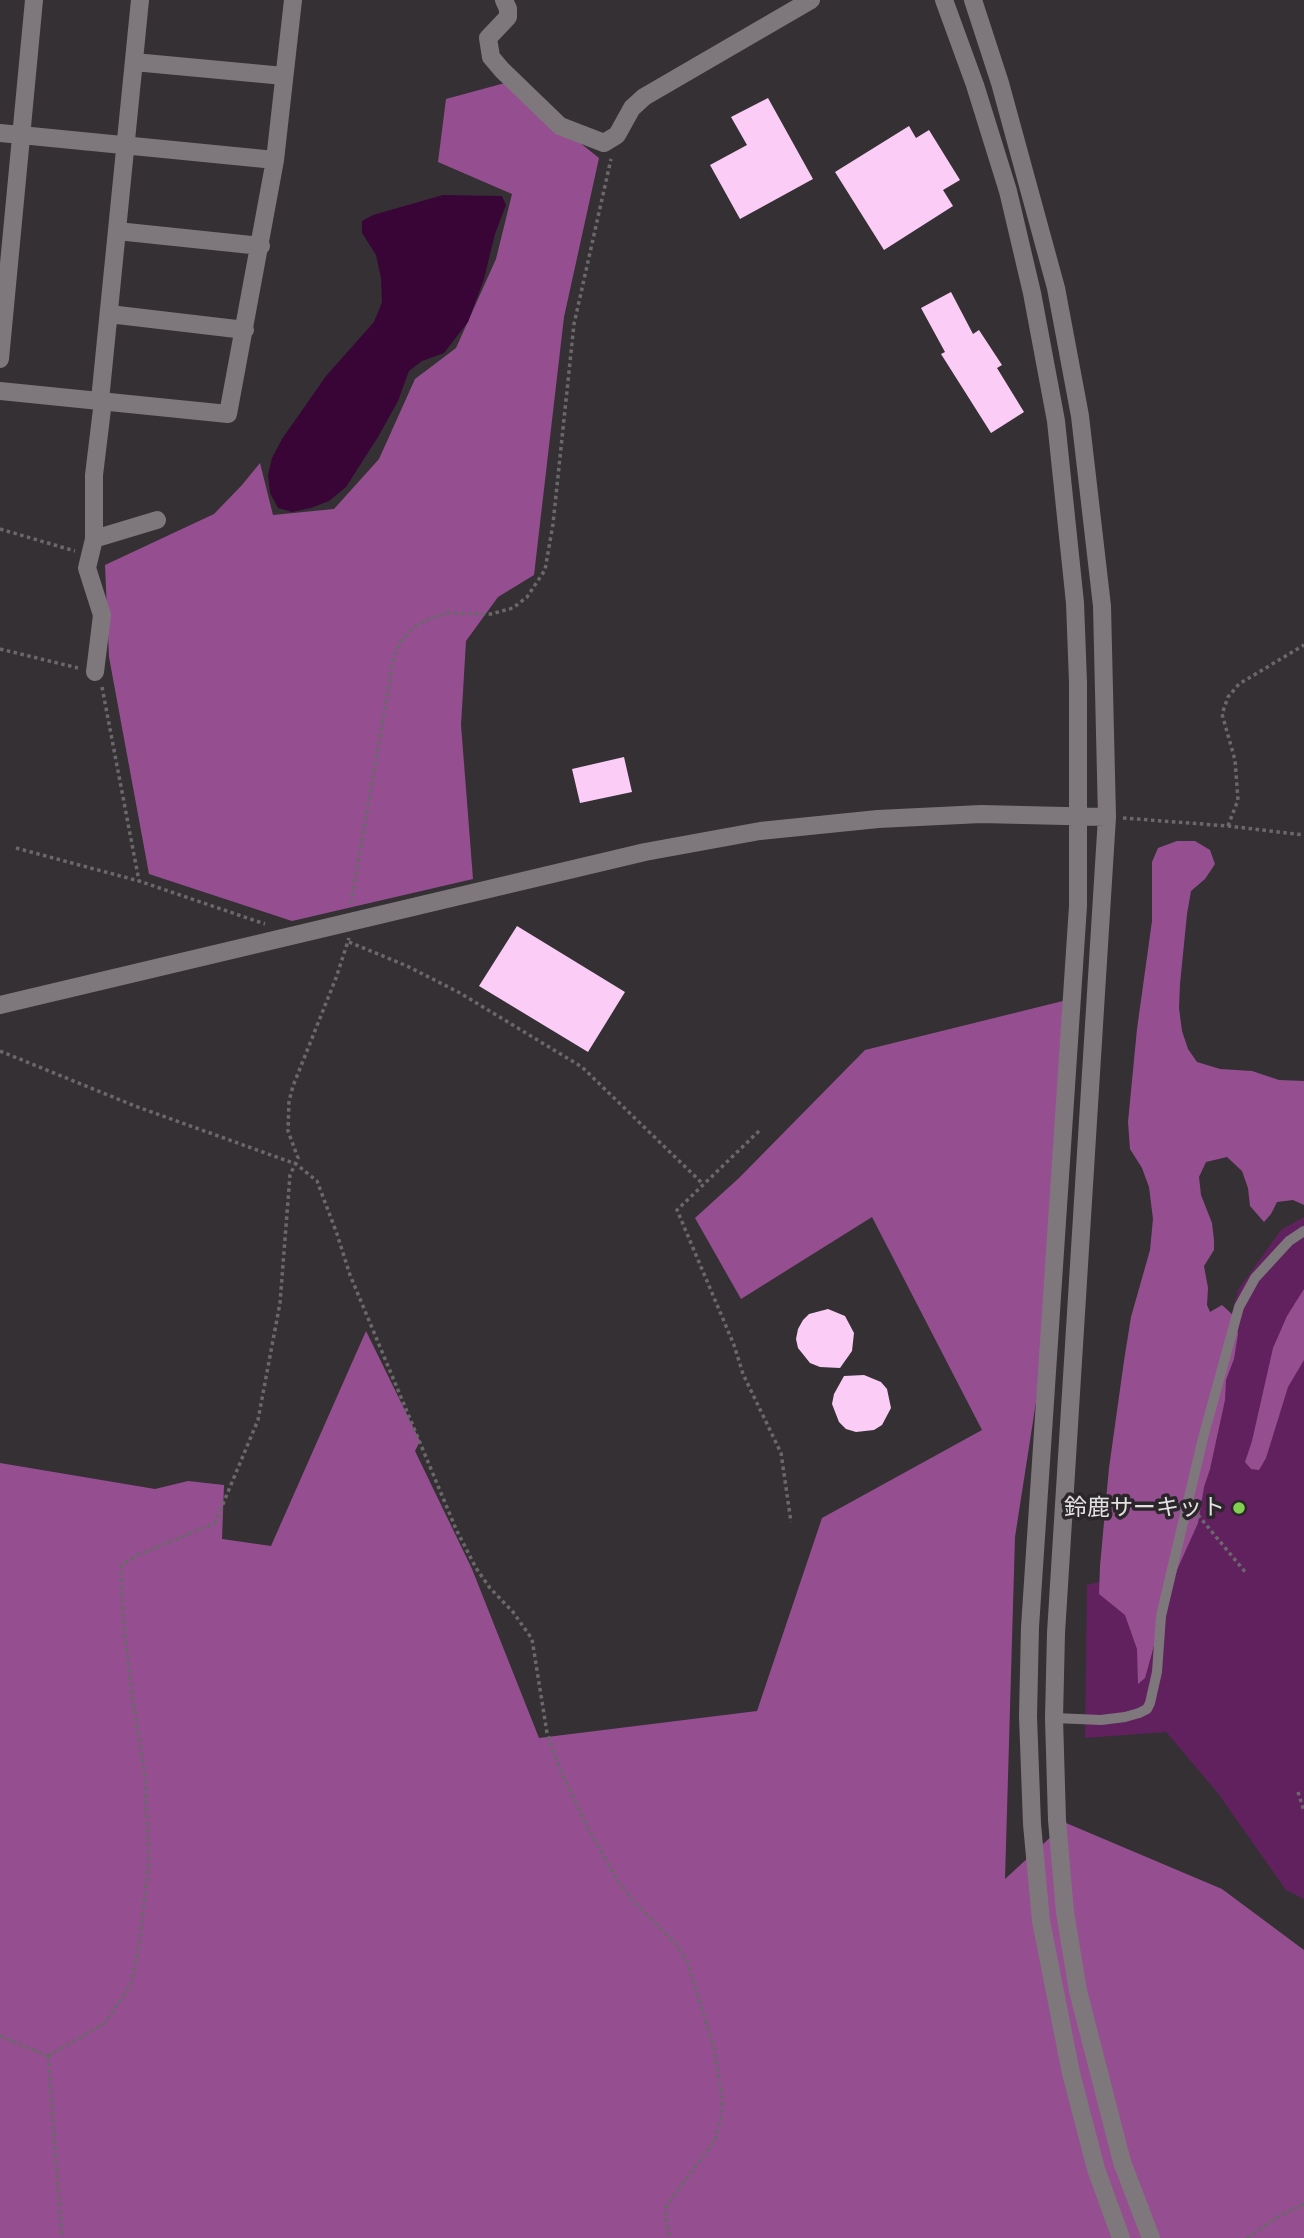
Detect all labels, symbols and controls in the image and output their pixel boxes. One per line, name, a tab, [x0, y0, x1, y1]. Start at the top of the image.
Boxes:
place label: 鈴鹿サーキット	[1064, 1494, 1225, 1522]
marker: 鈴鹿サーキット	[1231, 1500, 1247, 1516]

